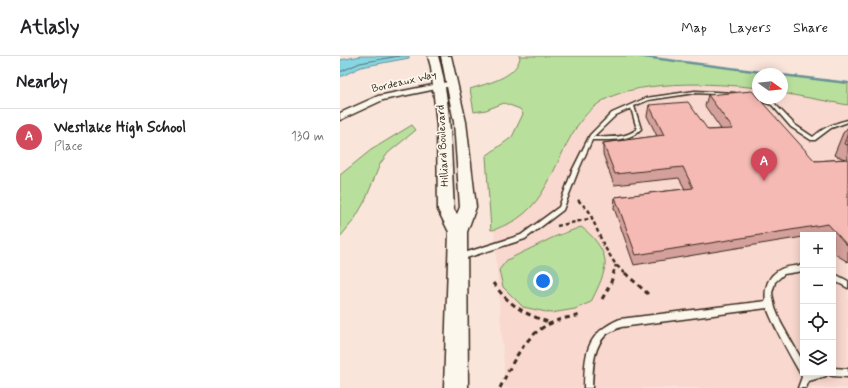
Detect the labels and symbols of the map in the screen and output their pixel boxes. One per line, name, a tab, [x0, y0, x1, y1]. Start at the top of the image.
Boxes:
street label: Bordeaux Way	[370, 68, 438, 96]
north arrow	[752, 68, 788, 104]
street label: Hilliard Boulevard	[434, 105, 452, 187]
pin: A	[751, 148, 777, 181]
your location	[533, 271, 553, 291]

